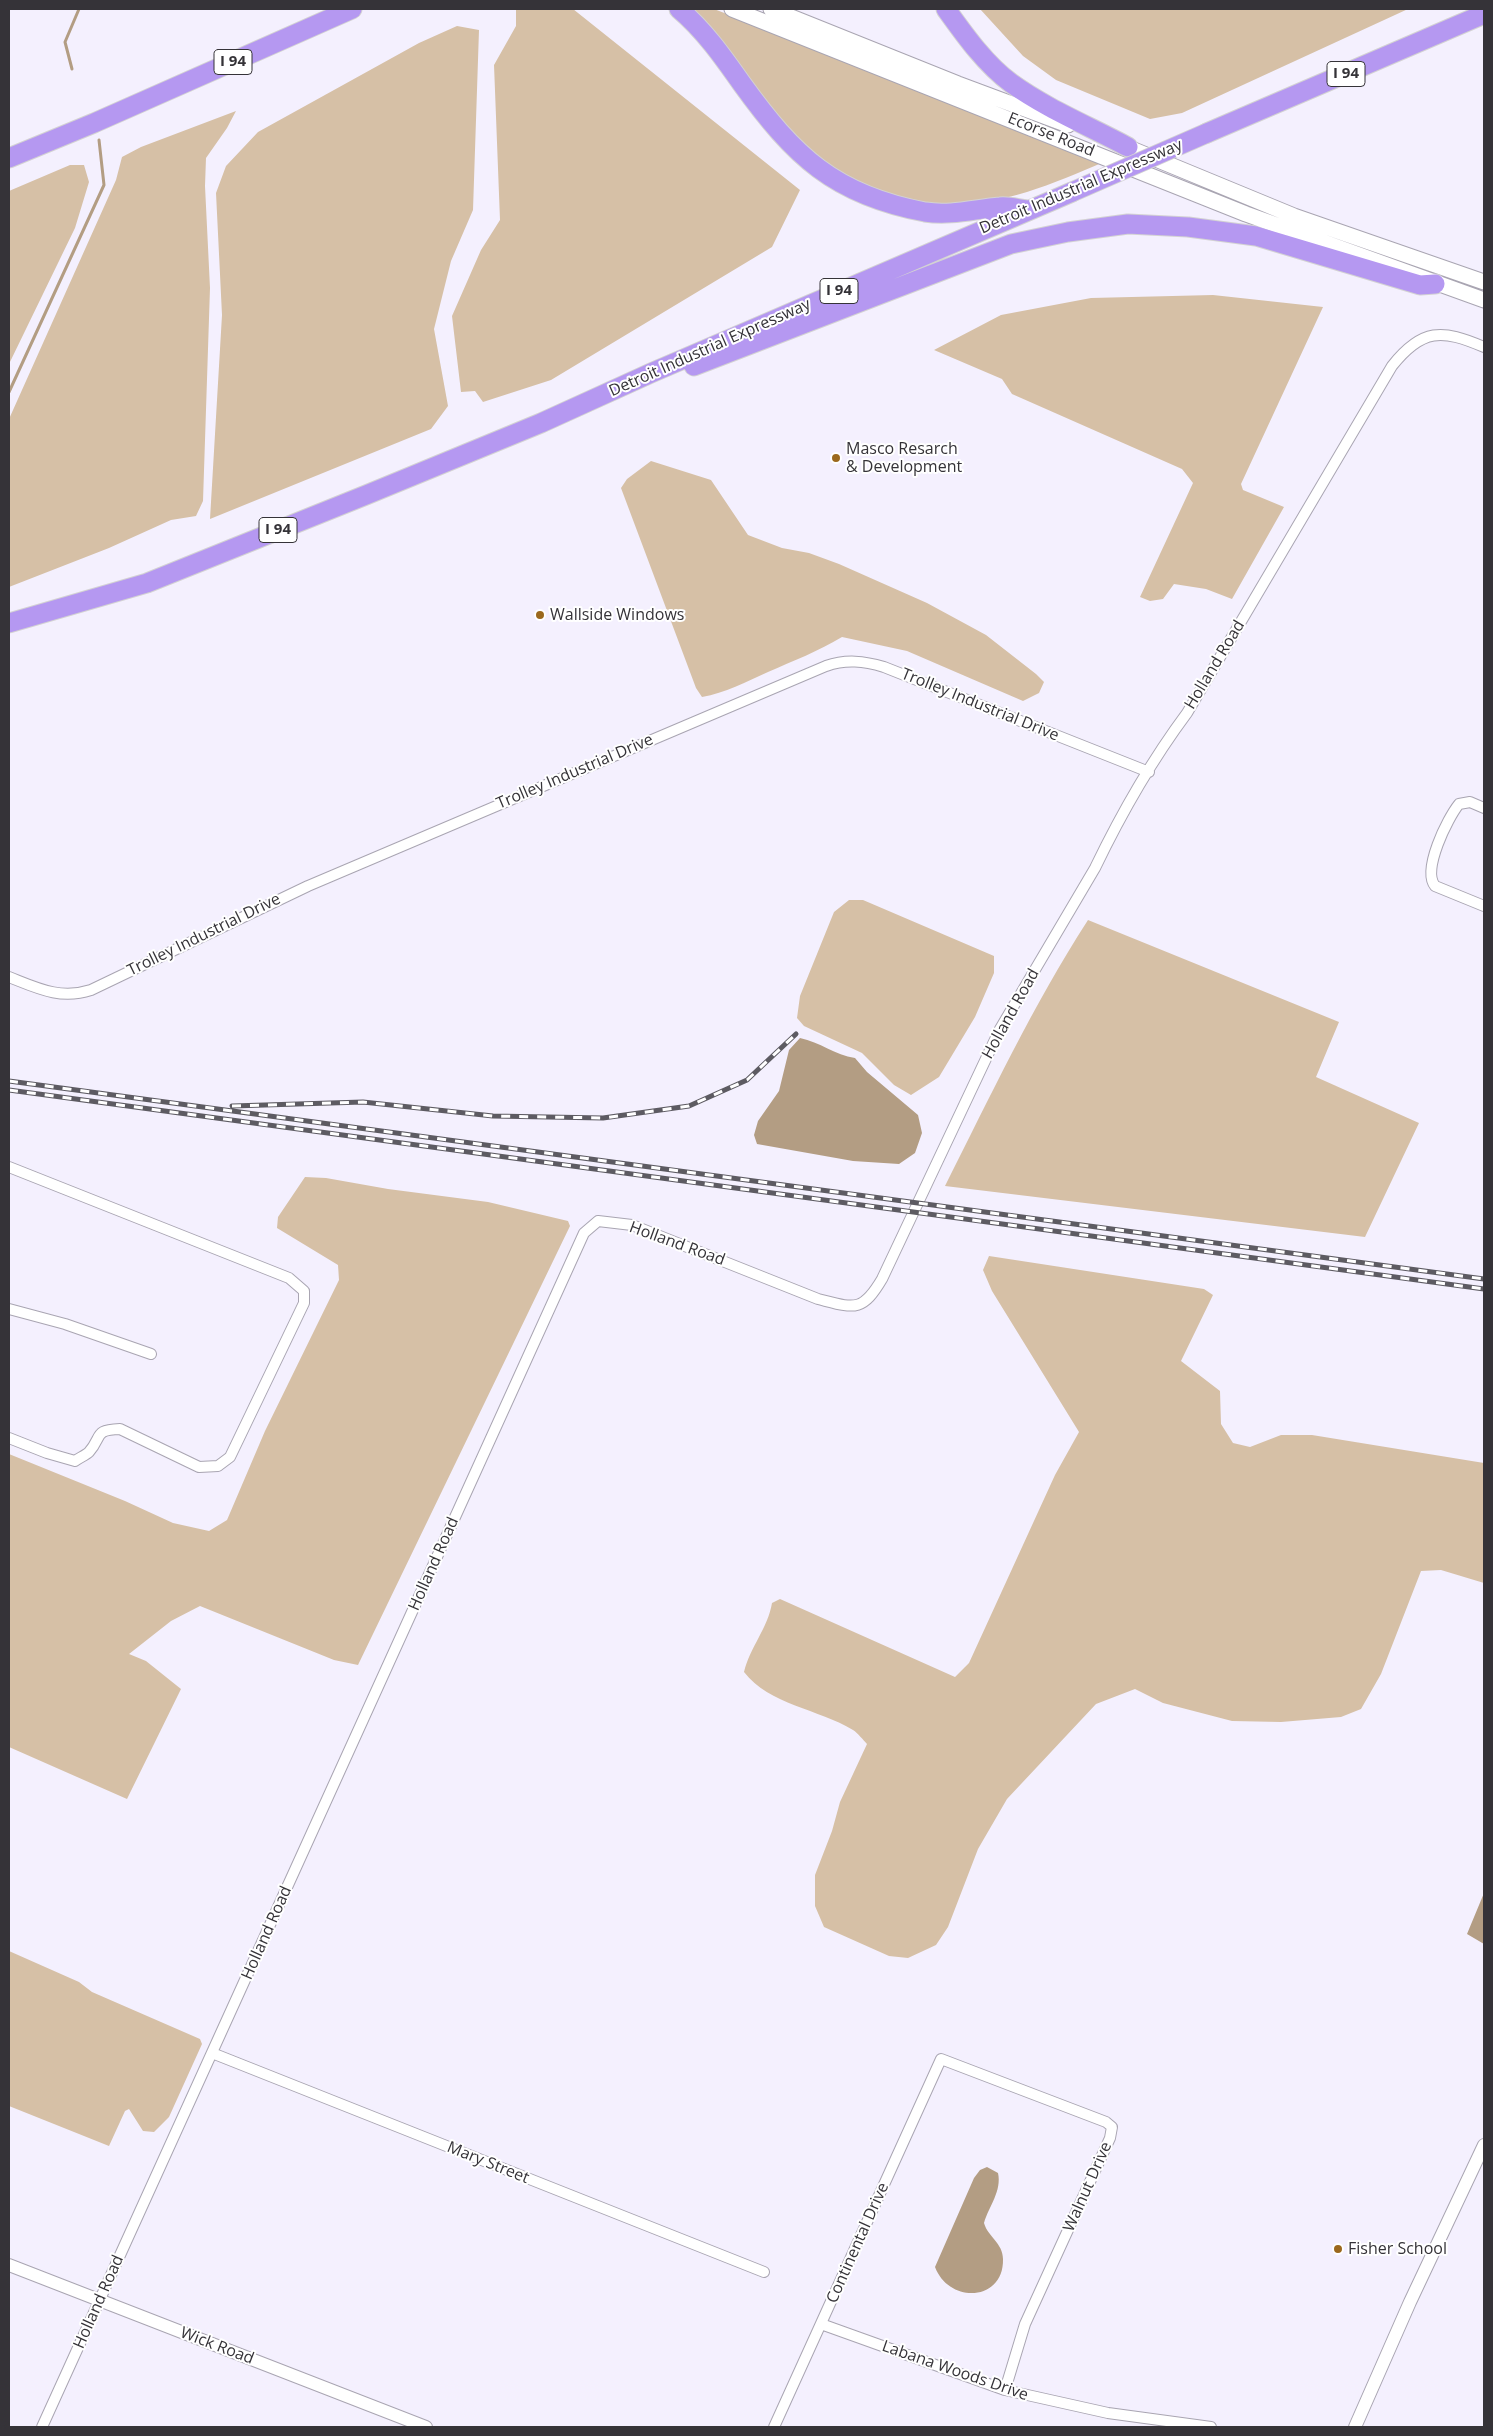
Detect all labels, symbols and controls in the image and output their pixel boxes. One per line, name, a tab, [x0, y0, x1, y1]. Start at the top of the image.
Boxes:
road number: I 94	[214, 50, 252, 74]
road number: I 94	[1327, 62, 1365, 86]
street label: Ecorse Road	[1005, 109, 1097, 161]
street label: Detroit Industrial Expressway	[977, 136, 1185, 238]
road number: I 94	[820, 278, 858, 304]
street label: Detroit Industrial Expressway	[606, 295, 814, 401]
place label: Masco Resarch & Development	[846, 439, 962, 477]
marker: Masco Resarch & Development	[830, 452, 842, 464]
road number: I 94	[259, 518, 297, 542]
place label: Wallside Windows	[550, 605, 684, 625]
marker: Wallside Windows	[534, 609, 546, 621]
street label: Holland Road	[1181, 617, 1249, 713]
street label: Trolley Industrial Drive	[898, 665, 1062, 745]
street label: Trolley Industrial Drive	[494, 730, 656, 814]
street label: Trolley Industrial Drive	[124, 889, 284, 981]
street label: Holland Road	[978, 965, 1044, 1063]
street label: Holland Road	[627, 1218, 727, 1270]
street label: Holland Road	[405, 1514, 463, 1614]
street label: Holland Road	[238, 1883, 296, 1983]
street label: Mary Street	[444, 2138, 532, 2188]
street label: Walnut Drive	[1060, 2139, 1116, 2235]
street label: Continental Drive	[823, 2180, 893, 2306]
place label: Fisher School	[1348, 2239, 1447, 2259]
marker: Fisher School	[1332, 2243, 1344, 2255]
street label: Holland Road	[70, 2252, 128, 2352]
street label: Wick Road	[178, 2323, 256, 2369]
street label: Labana Woods Drive	[879, 2337, 1031, 2405]

